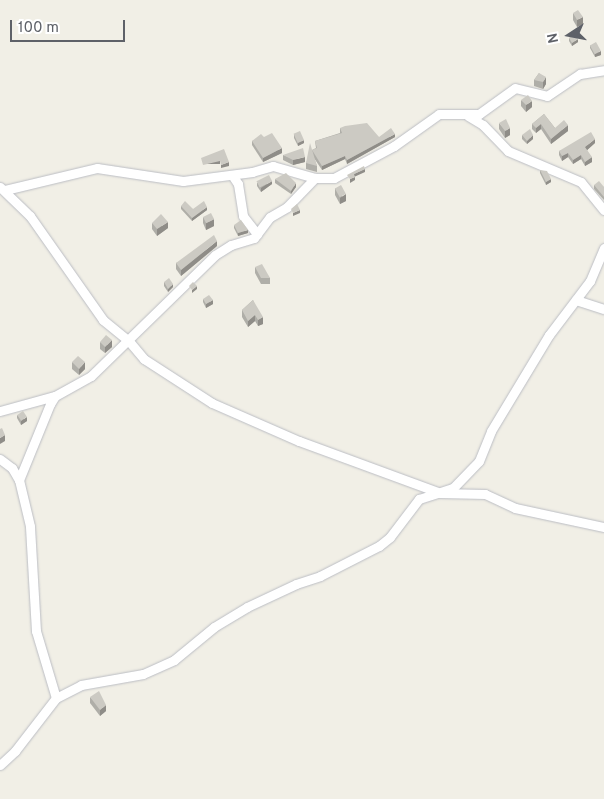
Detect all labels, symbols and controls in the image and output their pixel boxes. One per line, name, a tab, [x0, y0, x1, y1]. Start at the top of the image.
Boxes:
scale bar	[12, 10, 128, 42]
north arrow	[544, 10, 594, 60]
text: 100 m	[18, 19, 59, 38]
text: N	[544, 31, 563, 45]

